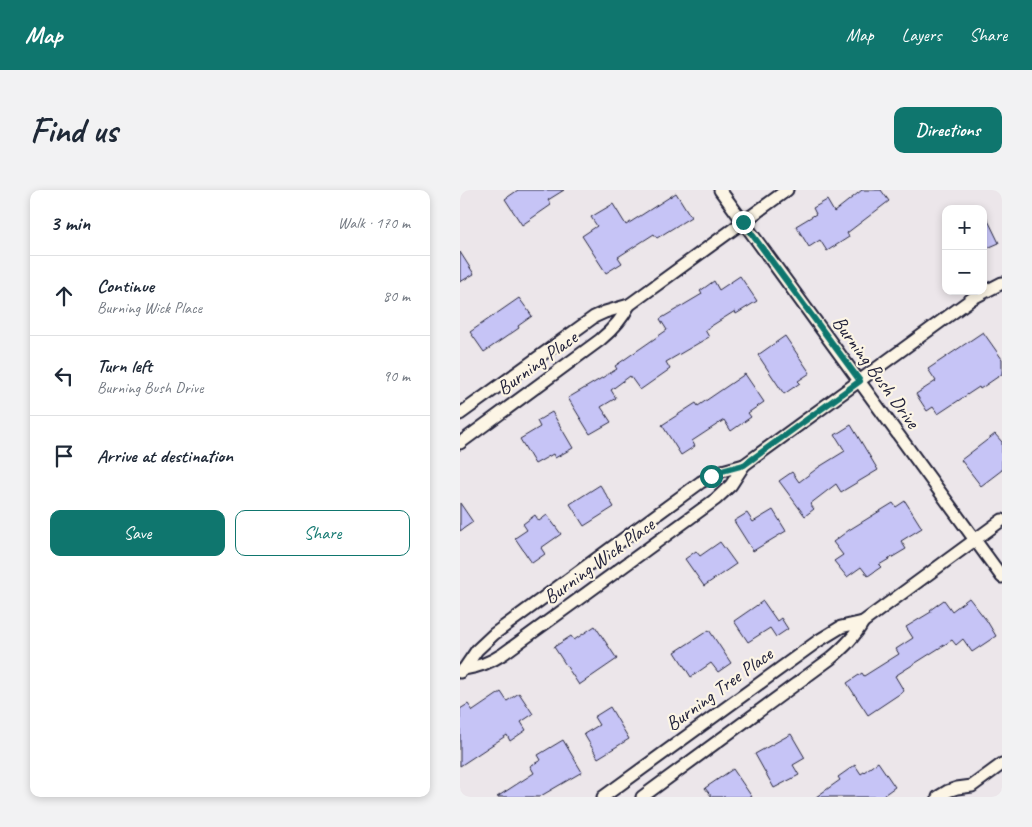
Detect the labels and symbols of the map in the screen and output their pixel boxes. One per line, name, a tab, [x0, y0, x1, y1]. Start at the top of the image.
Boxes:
route end	[732, 211, 755, 234]
street label: Burning Bush Drive	[827, 311, 926, 434]
street label: Burning Place	[492, 325, 583, 401]
route start	[700, 465, 723, 488]
street label: Burning Wick Place	[539, 511, 661, 610]
street label: Burning Tree Place	[661, 641, 779, 736]

